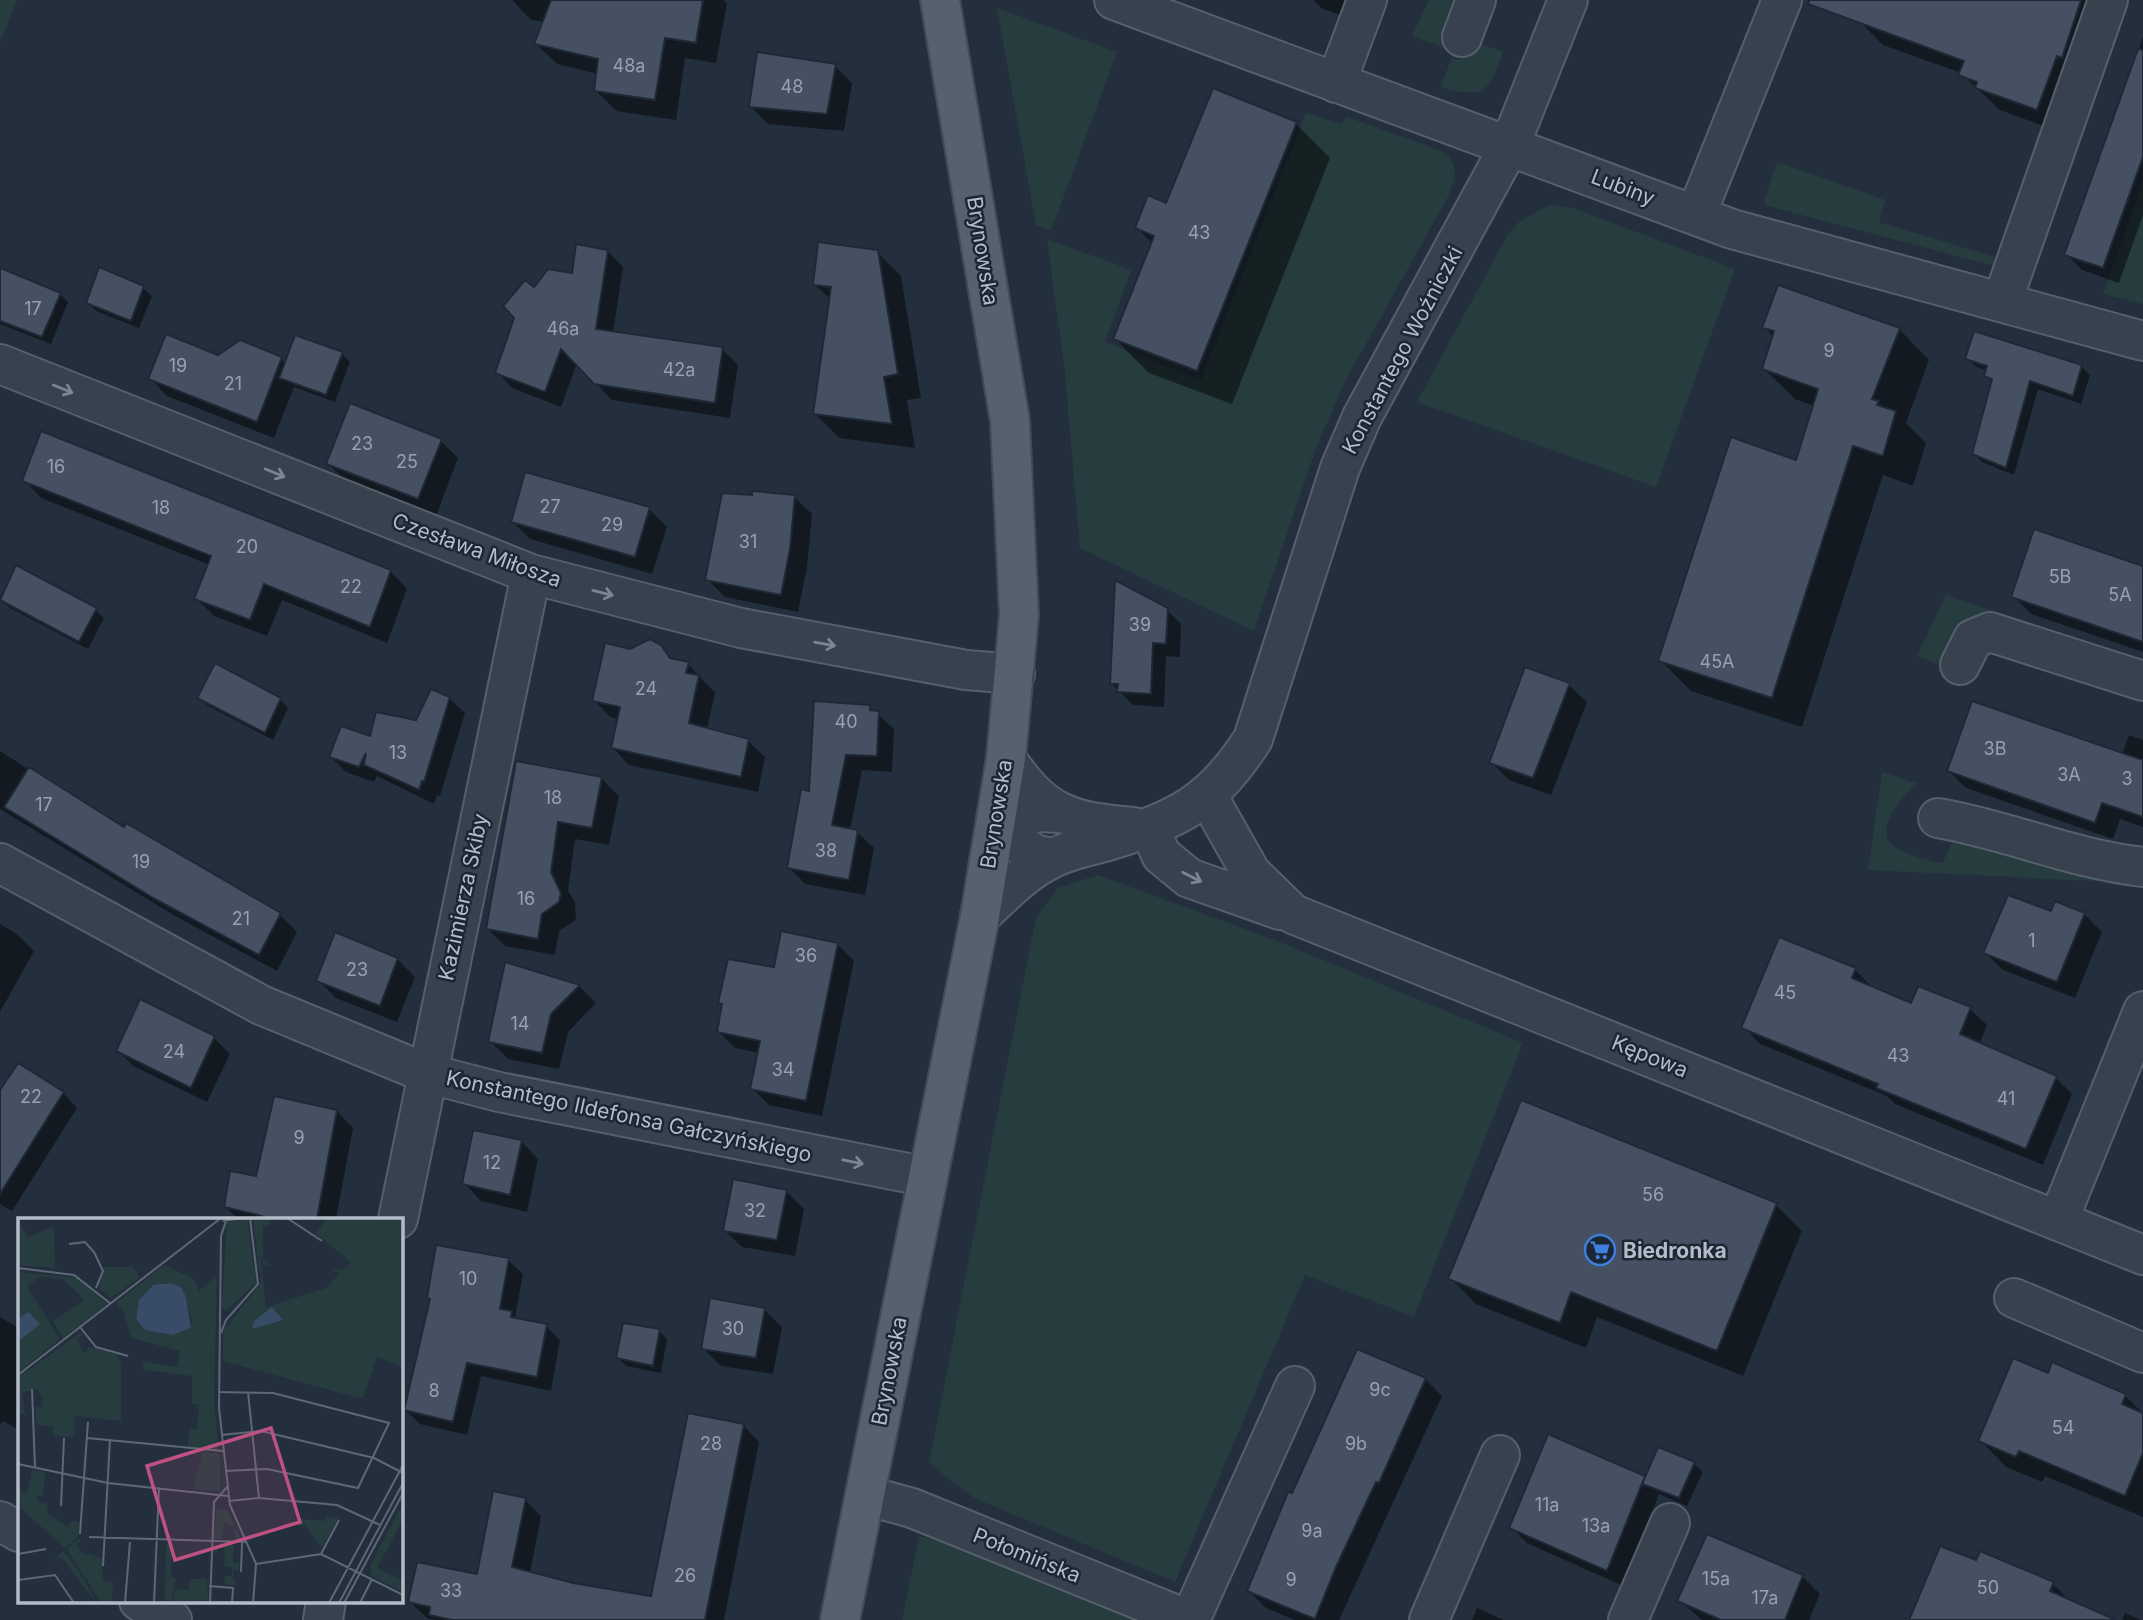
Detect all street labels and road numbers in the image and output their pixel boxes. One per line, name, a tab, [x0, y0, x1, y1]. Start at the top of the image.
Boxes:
street label: Lubiny	[1588, 163, 1659, 211]
street label: Brynowska	[962, 195, 1004, 307]
street label: Konstantego Woźniczki	[1337, 242, 1467, 458]
street label: Czesława Miłosza	[389, 508, 565, 592]
street label: Brynowska	[975, 758, 1017, 870]
street label: Kazimierza Skiby	[433, 811, 493, 983]
street label: Kępowa	[1608, 1030, 1692, 1082]
street label: Konstantego Ildefonsa Gałczyńskiego	[444, 1065, 814, 1167]
street label: Brynowska	[866, 1315, 912, 1427]
street label: Połomińska	[970, 1522, 1084, 1588]

